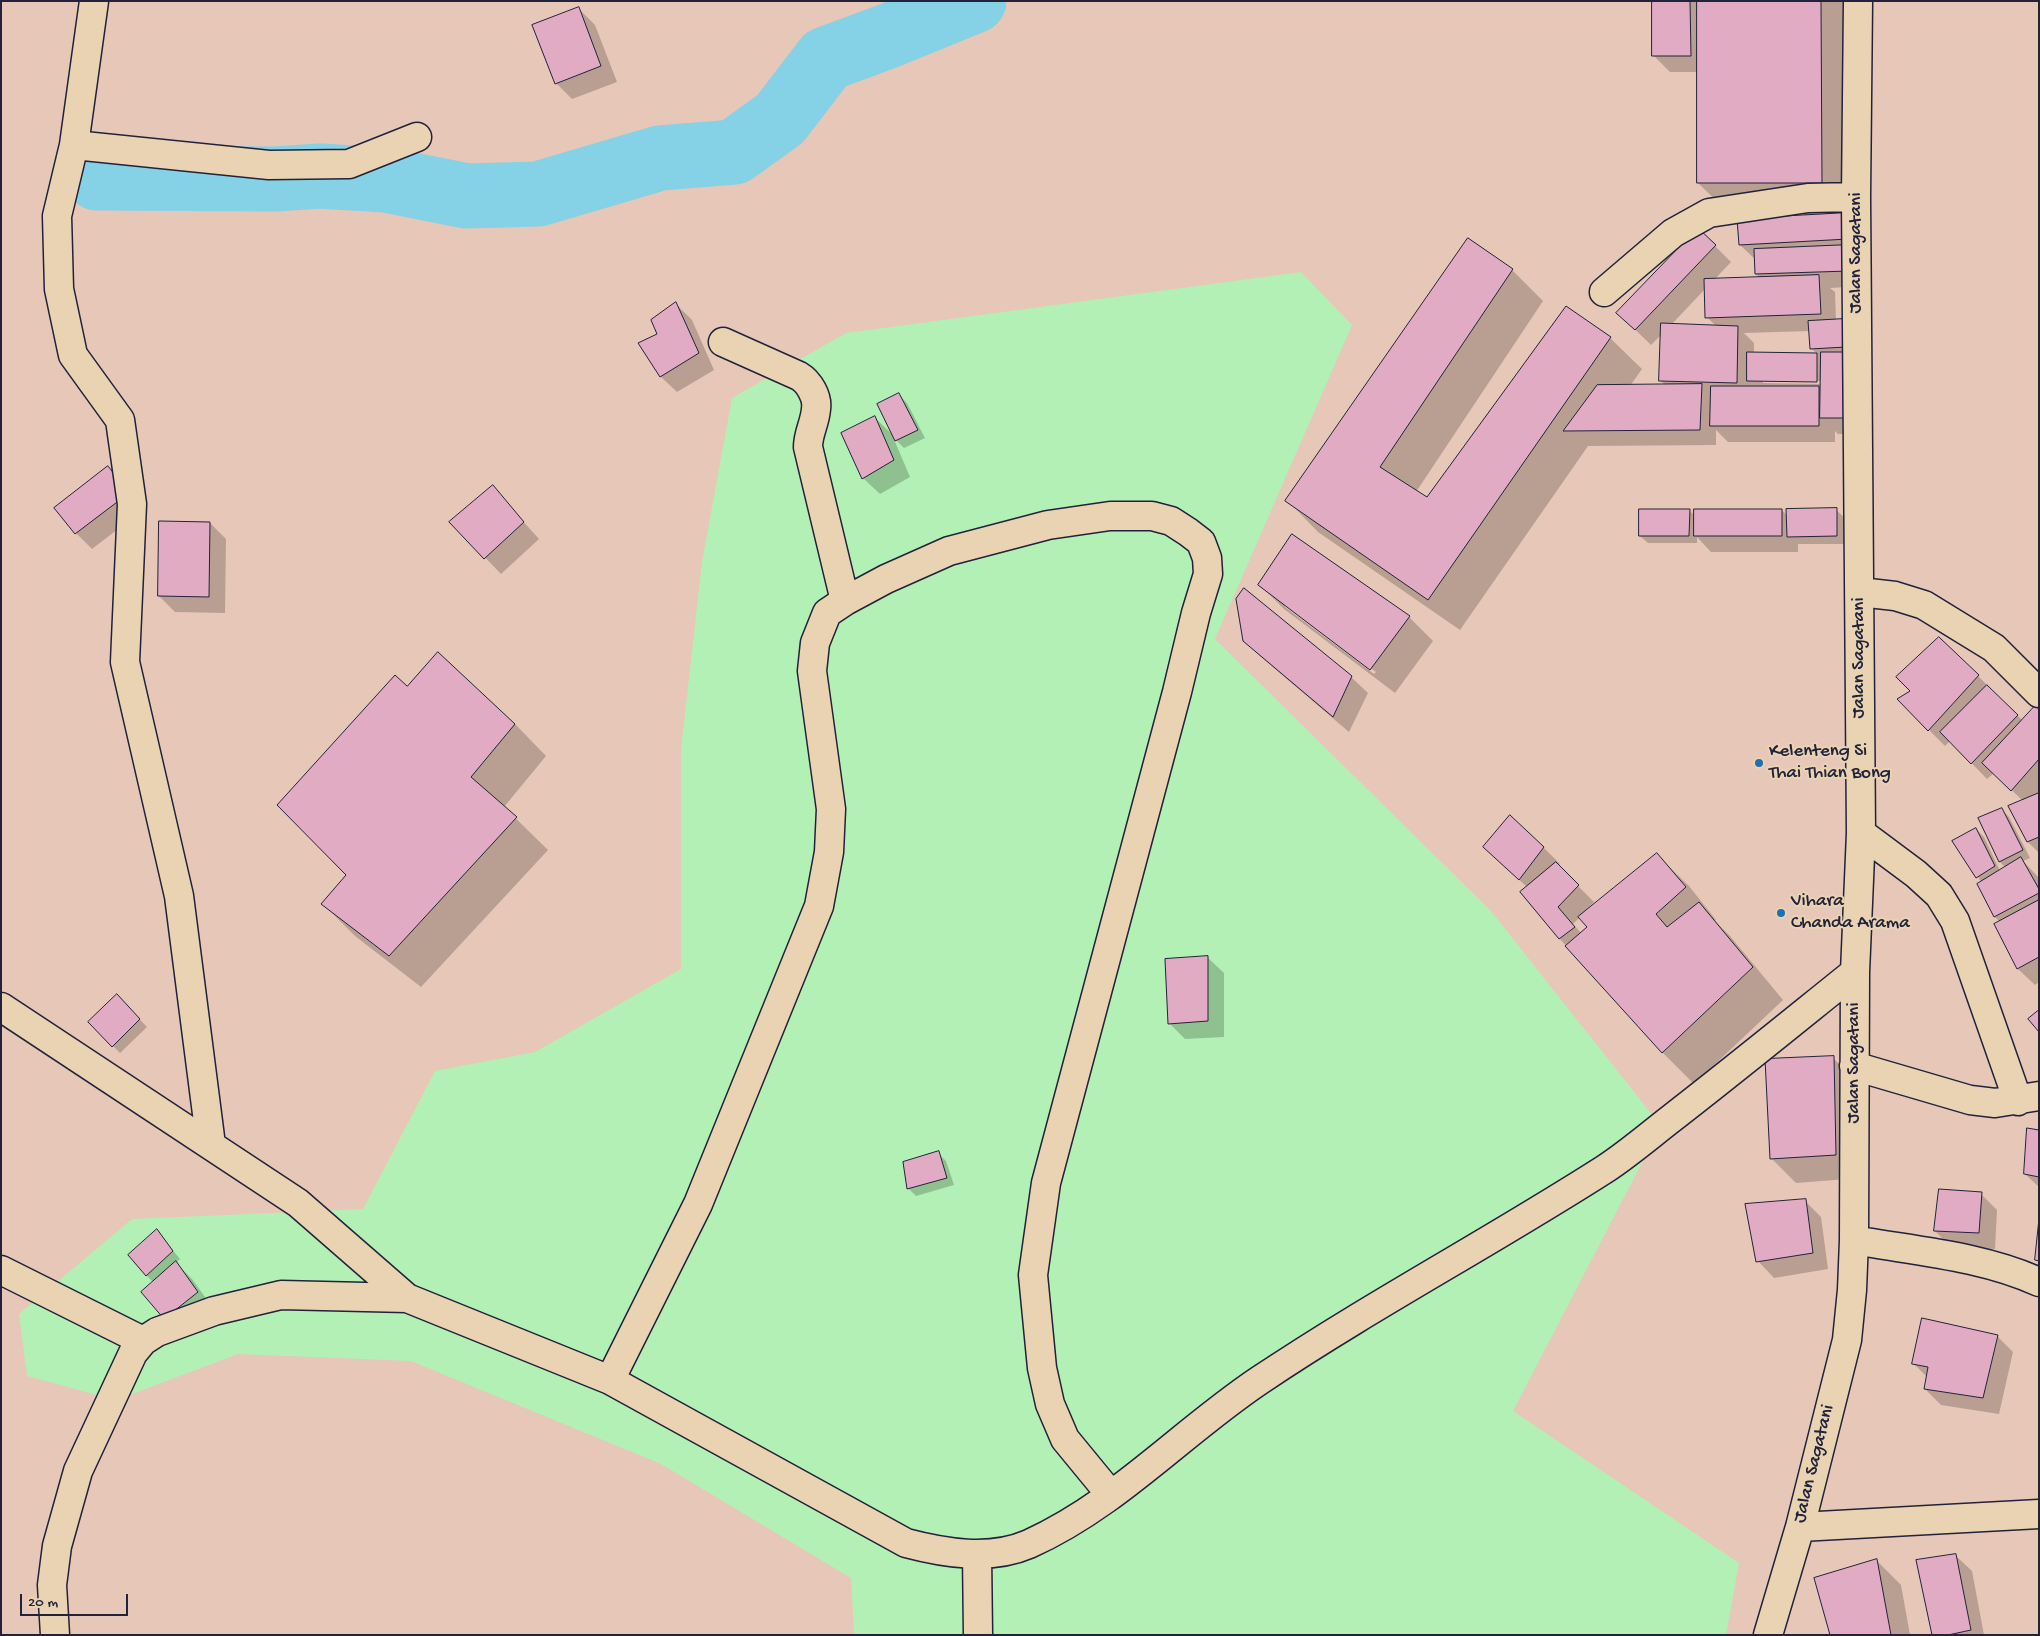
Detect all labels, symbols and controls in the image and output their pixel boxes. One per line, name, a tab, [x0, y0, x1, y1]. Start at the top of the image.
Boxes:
street label: Jalan Sagatani	[1846, 192, 1868, 314]
street label: Jalan Sagatani	[1849, 597, 1871, 719]
place label: Kelenteng Si Thai Thian Bong	[1769, 741, 1891, 785]
marker: Kelenteng Si Thai Thian Bong	[1753, 757, 1765, 769]
place label: Vihara Chanda Arama	[1791, 891, 1910, 935]
marker: Vihara Chanda Arama	[1775, 907, 1787, 919]
street label: Jalan Sagatani	[1844, 1002, 1866, 1124]
street label: Jalan Sagatani	[1789, 1403, 1841, 1525]
scale bar	[22, 1584, 130, 1616]
text: 20 m	[28, 1594, 58, 1612]

